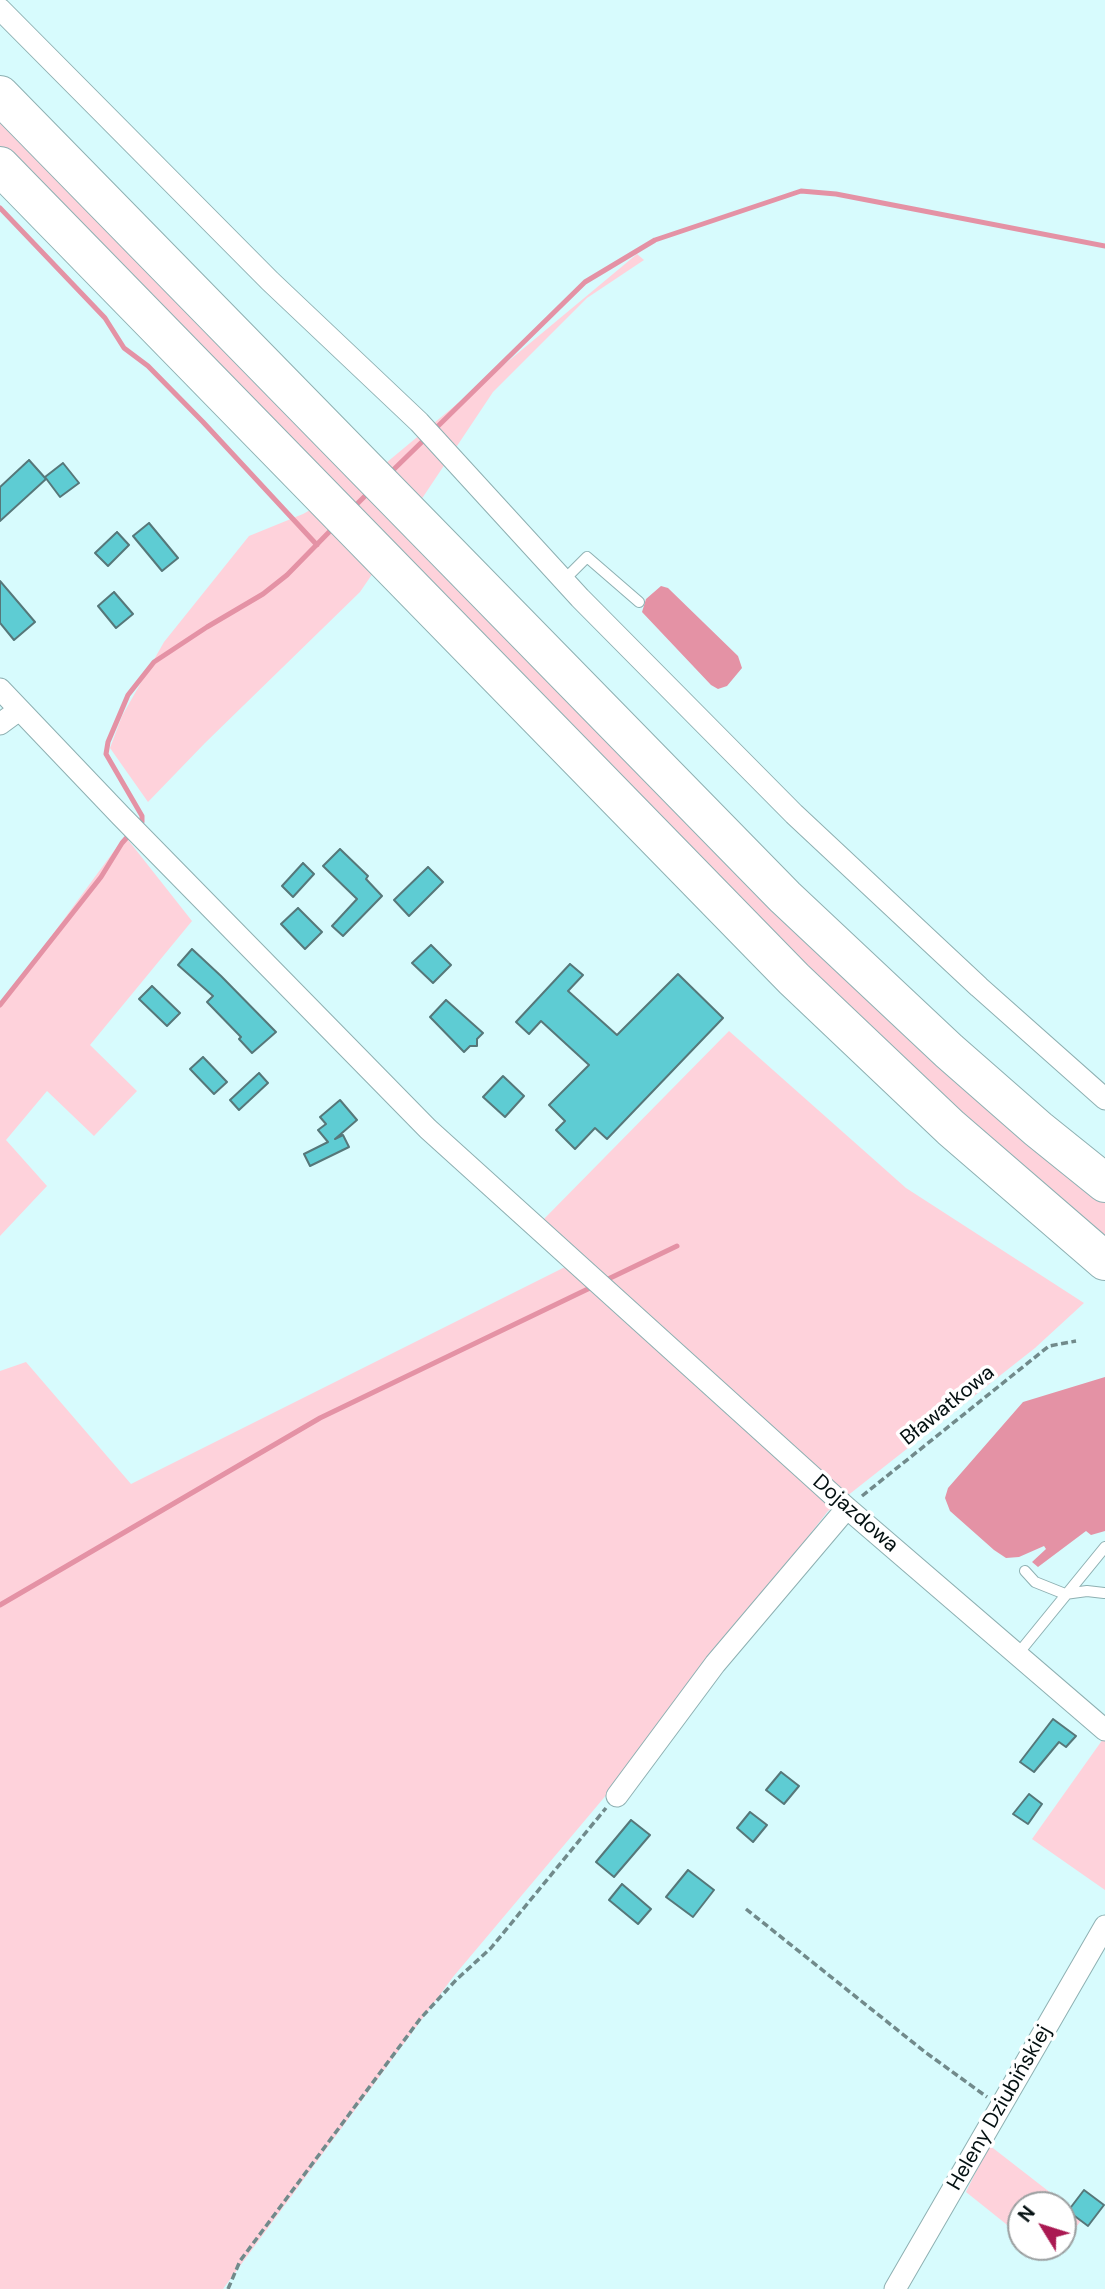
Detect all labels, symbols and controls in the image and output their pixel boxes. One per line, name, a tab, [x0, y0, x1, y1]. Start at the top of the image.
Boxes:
street label: Bławatkowa	[896, 1361, 1000, 1451]
street label: Dojazdowa	[807, 1470, 903, 1558]
street label: Heleny Dziubińskiej	[942, 2021, 1058, 2195]
north arrow	[1007, 2191, 1077, 2261]
text: N	[1013, 2201, 1041, 2227]

